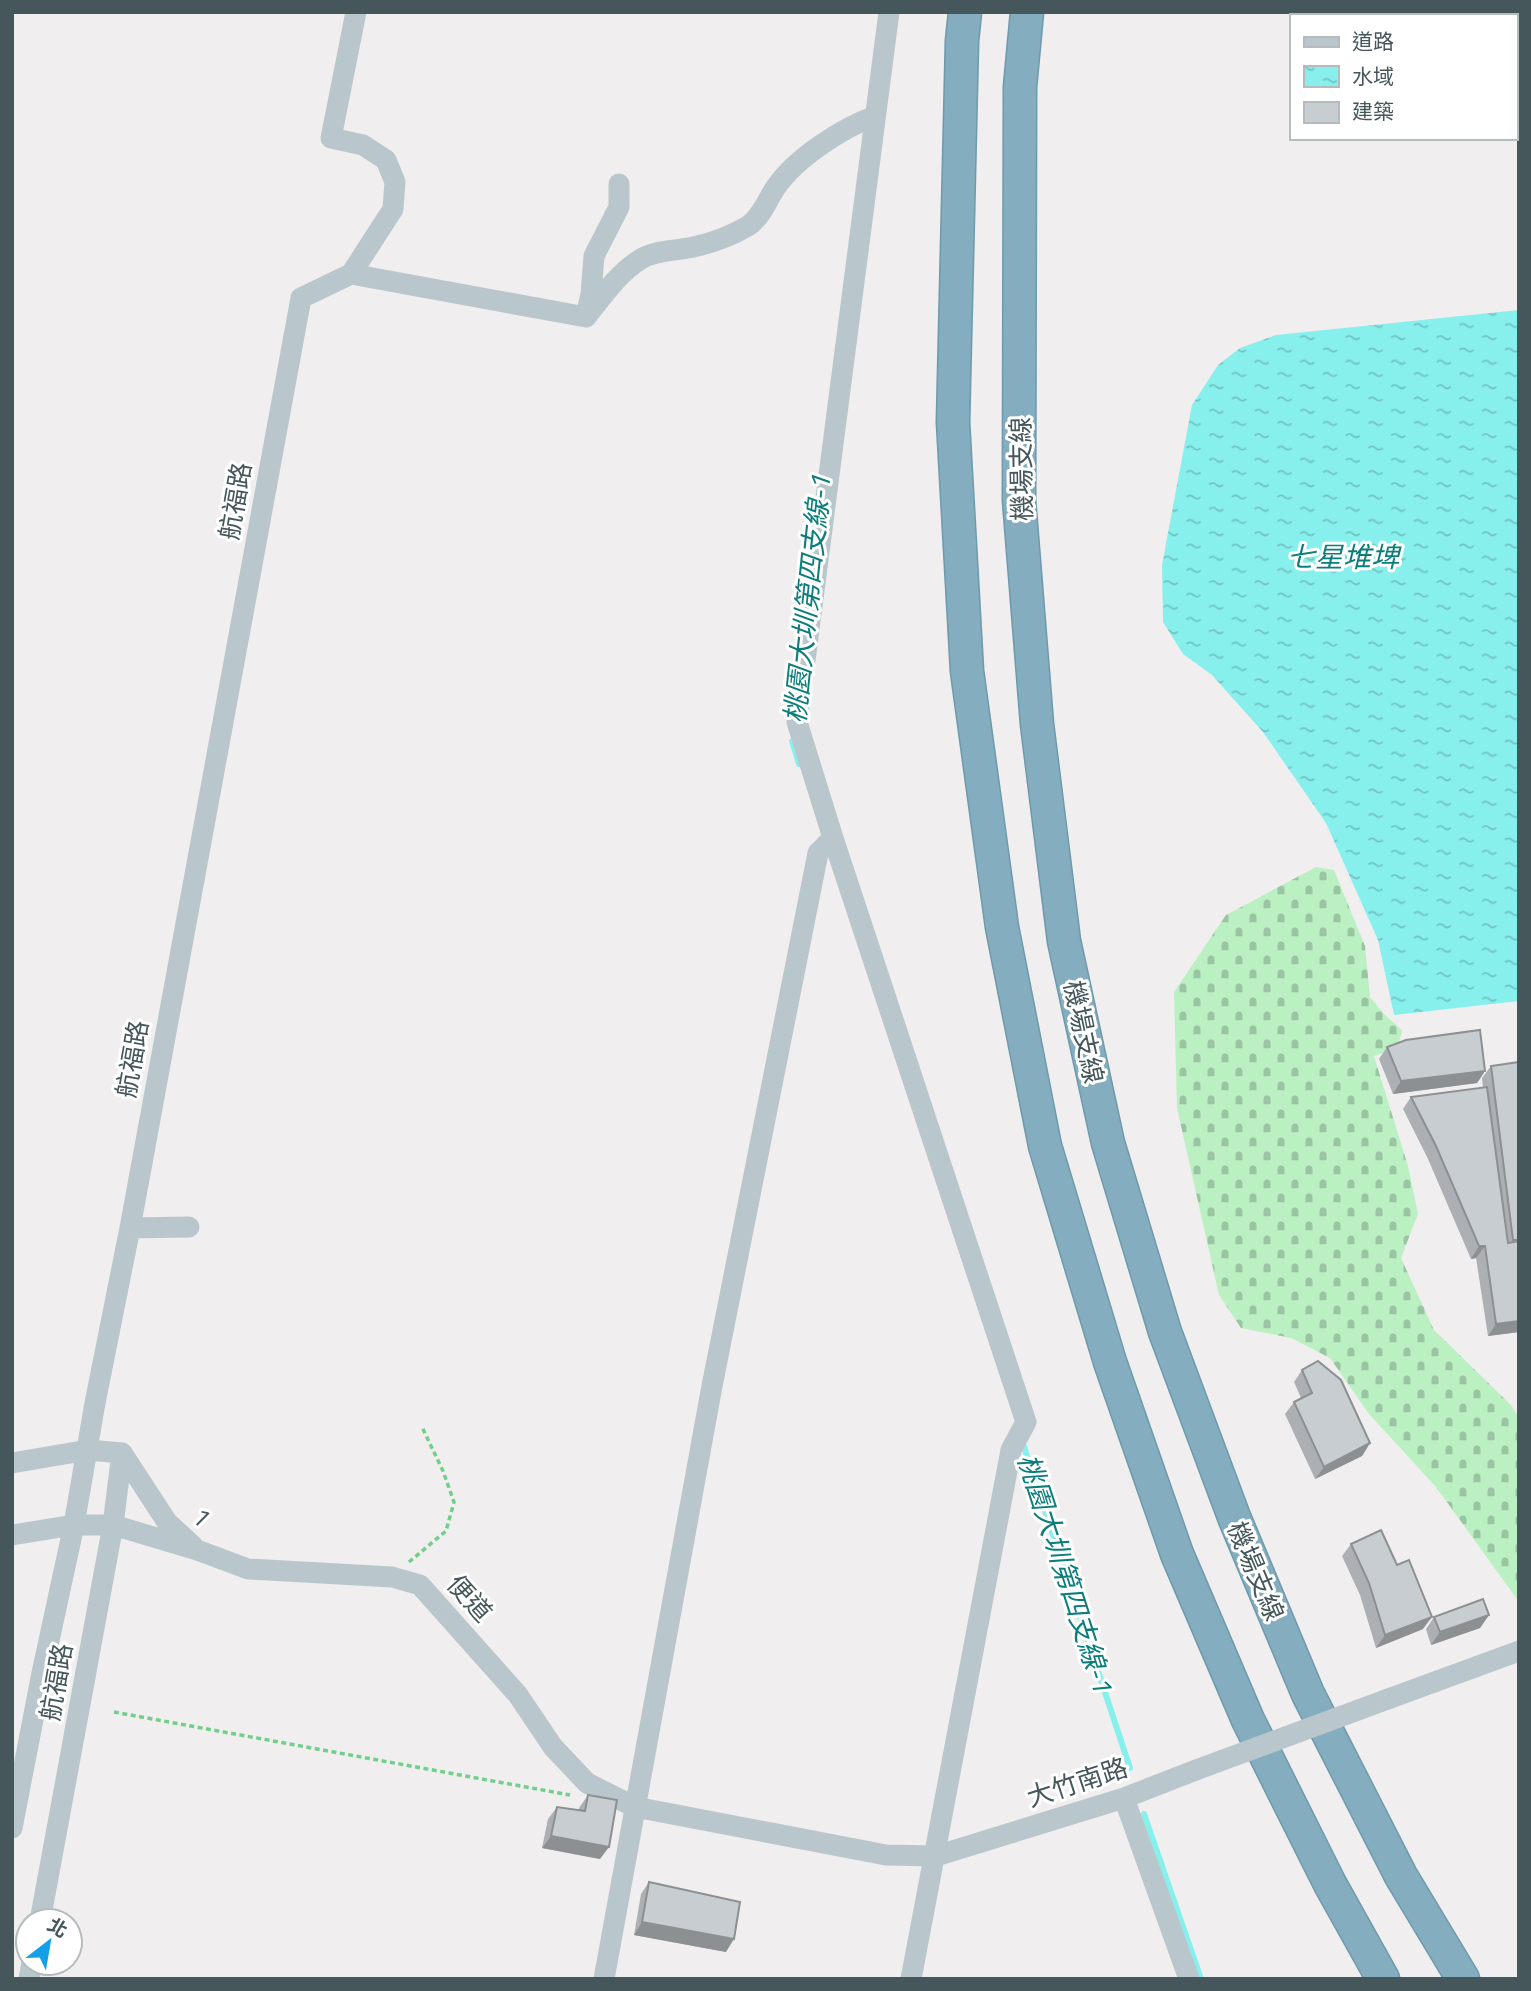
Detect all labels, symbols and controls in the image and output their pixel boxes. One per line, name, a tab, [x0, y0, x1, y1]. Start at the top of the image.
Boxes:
legend	[1290, 14, 1517, 140]
text: 道路	[1352, 25, 1394, 57]
text: 水域	[1352, 60, 1394, 92]
text: 建築	[1352, 95, 1394, 127]
street label: 機場支線	[1001, 417, 1041, 521]
street label: 航福路	[209, 459, 261, 543]
water label: 桃園大圳第四支線-1	[773, 473, 841, 725]
water label: 七星堆埤	[1287, 535, 1402, 578]
street label: 機場支線	[1054, 977, 1114, 1087]
street label: 航福路	[106, 1017, 158, 1101]
water label: 桃園大圳第四支線-1	[1007, 1448, 1125, 1698]
street label: 1	[183, 1498, 221, 1536]
street label: 機場支線	[1218, 1516, 1294, 1626]
street label: 便道	[438, 1566, 502, 1630]
street label: 航福路	[30, 1640, 82, 1724]
street label: 大竹南路	[1022, 1747, 1132, 1817]
north arrow	[14, 1907, 84, 1977]
text: 北	[42, 1910, 74, 1944]

